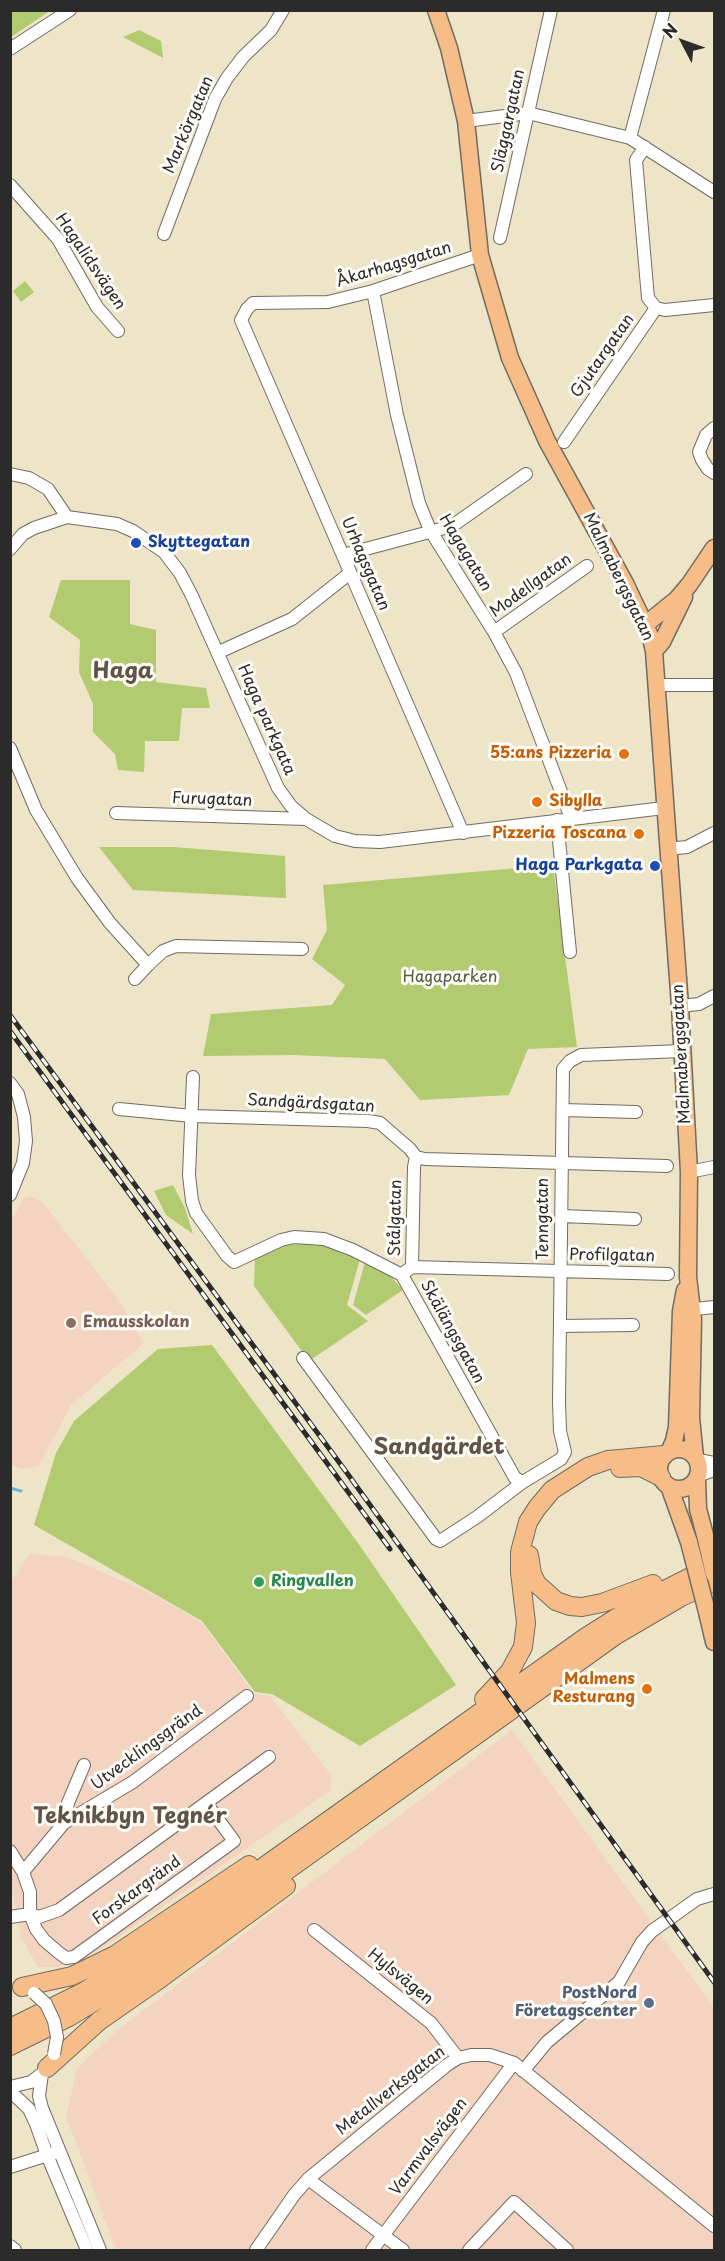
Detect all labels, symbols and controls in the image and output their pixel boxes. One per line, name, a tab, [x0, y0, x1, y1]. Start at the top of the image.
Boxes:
north arrow	[653, 12, 713, 72]
text: N	[656, 18, 683, 43]
street label: Släggargatan	[489, 68, 529, 174]
street label: Markörgatan	[160, 73, 218, 177]
street label: Hagalidsvägen	[51, 210, 129, 314]
street label: Åkarhagsgatan	[334, 238, 454, 292]
street label: Gjutargatan	[567, 310, 639, 402]
street label: Malmabergsgatan	[579, 510, 657, 644]
street label: Hagagatan	[435, 511, 495, 595]
street label: Urhagsgatan	[337, 514, 393, 614]
place label: Skyttegatan	[148, 533, 250, 553]
marker: Skyttegatan	[129, 536, 143, 550]
street label: Modellgatan	[486, 550, 576, 622]
district label: Haga	[93, 659, 153, 685]
street label: Haga parkgata	[233, 662, 299, 778]
place label: 55:ans Pizzeria	[490, 744, 612, 764]
marker: 55:ans Pizzeria	[617, 747, 631, 761]
street label: Furugatan	[171, 789, 253, 811]
place label: Sibylla	[549, 792, 603, 812]
marker: Sibylla	[530, 795, 544, 809]
place label: Pizzeria Toscana	[492, 824, 627, 844]
marker: Pizzeria Toscana	[632, 827, 646, 841]
place label: Haga Parkgata	[516, 856, 643, 876]
marker: Haga Parkgata	[648, 859, 662, 873]
park label: Hagaparken	[403, 968, 497, 988]
street label: Malmabergsgatan	[669, 984, 695, 1124]
street label: Sandgärdsgatan	[247, 1091, 375, 1117]
street label: Tenngatan	[534, 1178, 554, 1260]
street label: Stålgatan	[386, 1179, 406, 1257]
street label: Profilgatan	[569, 1246, 655, 1266]
street label: Skälängsgatan	[416, 1277, 488, 1387]
place label: Emausskolan	[83, 1313, 190, 1333]
marker: Emausskolan	[64, 1316, 78, 1330]
district label: Sandgärdet	[373, 1435, 505, 1461]
place label: Ringvallen	[271, 1572, 354, 1592]
marker: Ringvallen	[252, 1575, 266, 1589]
place label: Malmens Resturang	[553, 1670, 635, 1708]
marker: Malmens Resturang	[640, 1682, 654, 1696]
street label: Utvecklingsgränd	[88, 1701, 206, 1795]
district label: Teknikbyn Tegnér	[33, 1804, 227, 1830]
street label: Forskargränd	[89, 1853, 185, 1929]
street label: Hylsvägen	[363, 1945, 437, 2009]
place label: PostNord Företagscenter	[515, 1984, 637, 2022]
marker: PostNord Företagscenter	[642, 1996, 656, 2010]
street label: Metallverksgatan	[333, 2043, 449, 2139]
street label: Varmvalsvägen	[386, 2095, 472, 2199]

